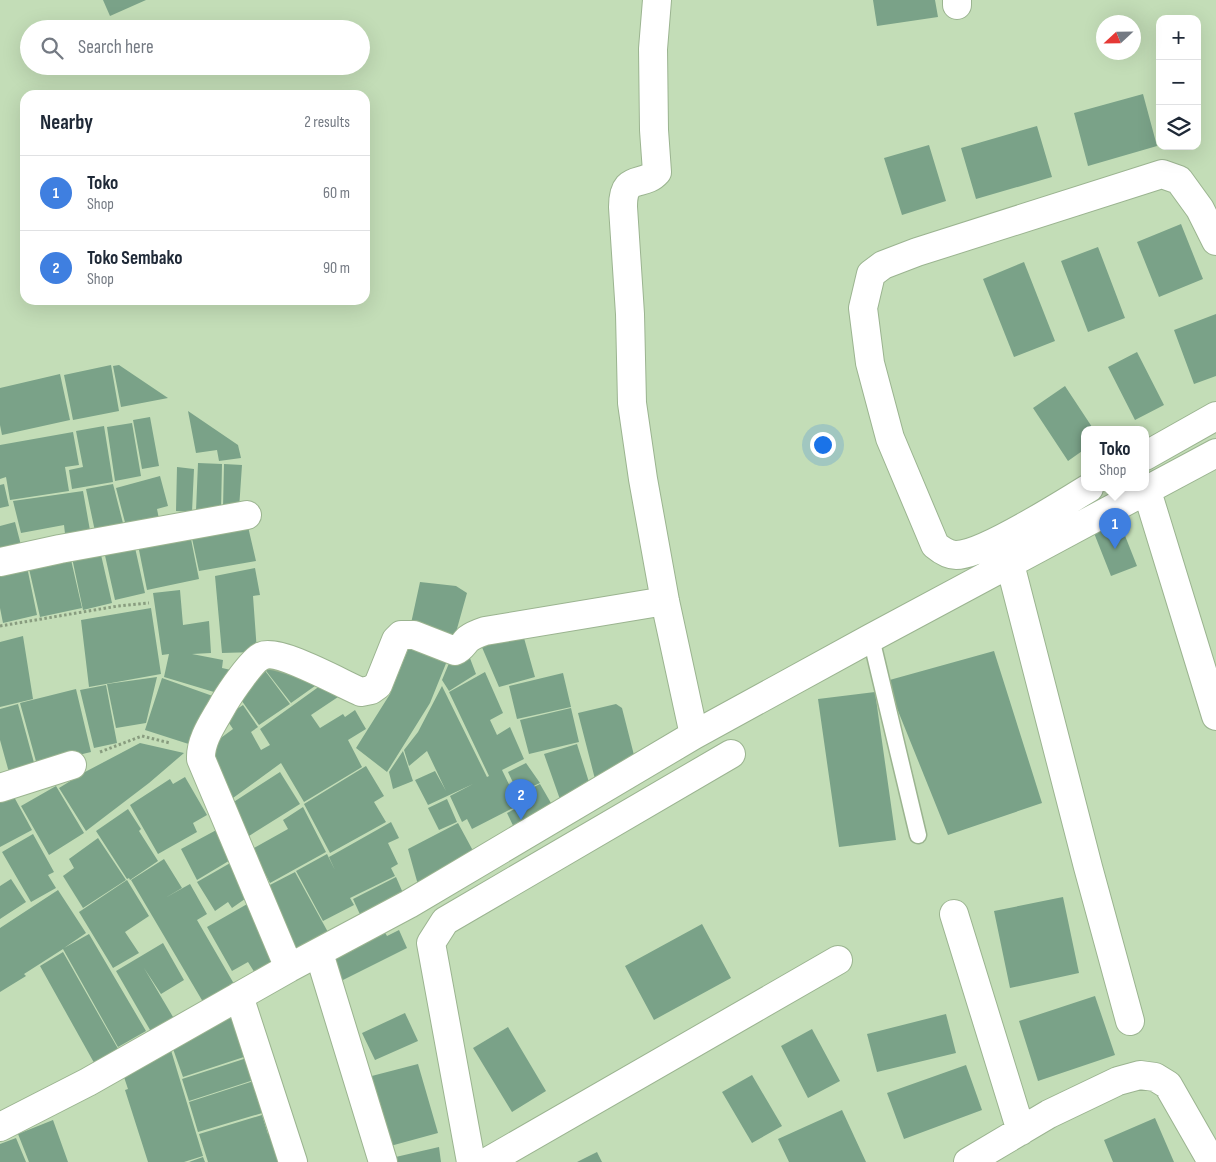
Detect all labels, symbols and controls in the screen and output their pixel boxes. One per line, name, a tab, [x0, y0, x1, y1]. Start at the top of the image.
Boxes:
north arrow	[1096, 15, 1141, 60]
map controls	[1156, 15, 1201, 150]
button: +	[1156, 15, 1201, 60]
search box	[20, 20, 370, 75]
icon: search	[38, 34, 66, 62]
text: Search here	[78, 36, 154, 59]
button: −	[1156, 60, 1201, 105]
button: layers	[1156, 105, 1201, 150]
text: Nearby	[40, 110, 93, 135]
text: 2 results	[304, 113, 350, 132]
text: Toko	[87, 172, 118, 195]
text: 1	[53, 184, 59, 203]
text: 60 m	[323, 184, 350, 203]
text: Shop	[87, 195, 114, 214]
text: Toko Sembako	[87, 247, 183, 270]
text: 2	[52, 259, 60, 278]
text: 90 m	[323, 259, 350, 278]
text: Shop	[87, 270, 114, 289]
popup	[1081, 426, 1149, 491]
your location	[810, 432, 836, 458]
text: Toko	[1099, 438, 1131, 461]
text: Shop	[1099, 461, 1126, 480]
pin: 1	[1099, 508, 1131, 549]
pin: 2	[505, 779, 537, 820]

